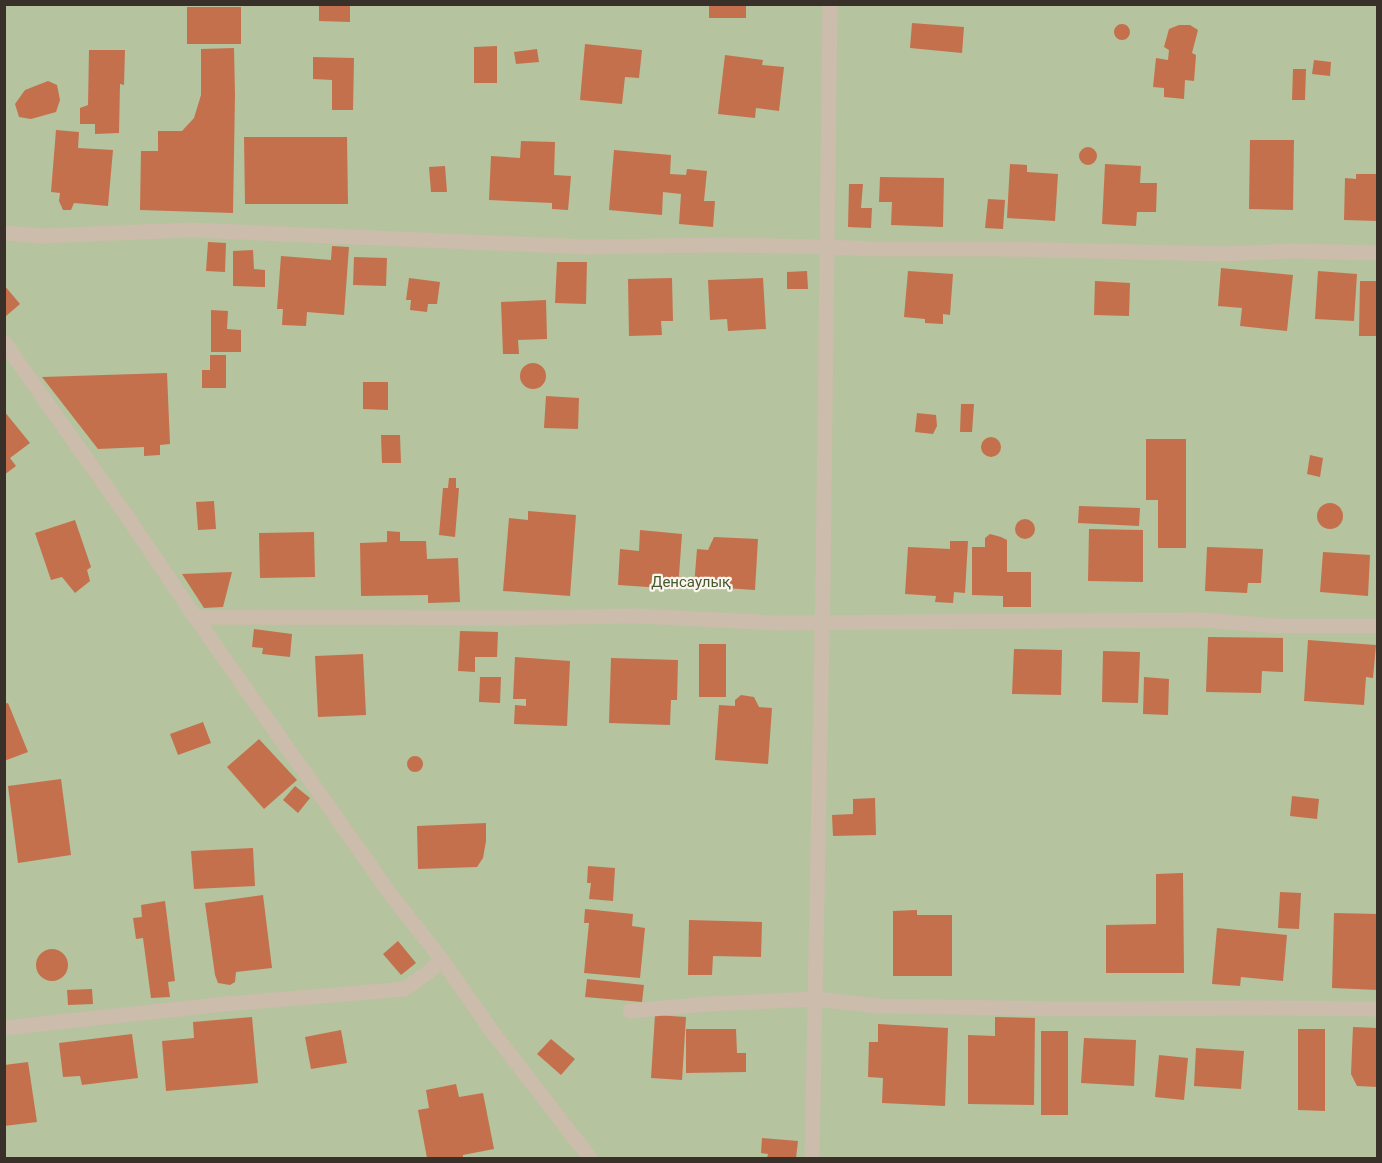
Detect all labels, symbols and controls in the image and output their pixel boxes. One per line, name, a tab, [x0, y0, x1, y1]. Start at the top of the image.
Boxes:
park label: Денсаулық	[651, 573, 731, 591]

